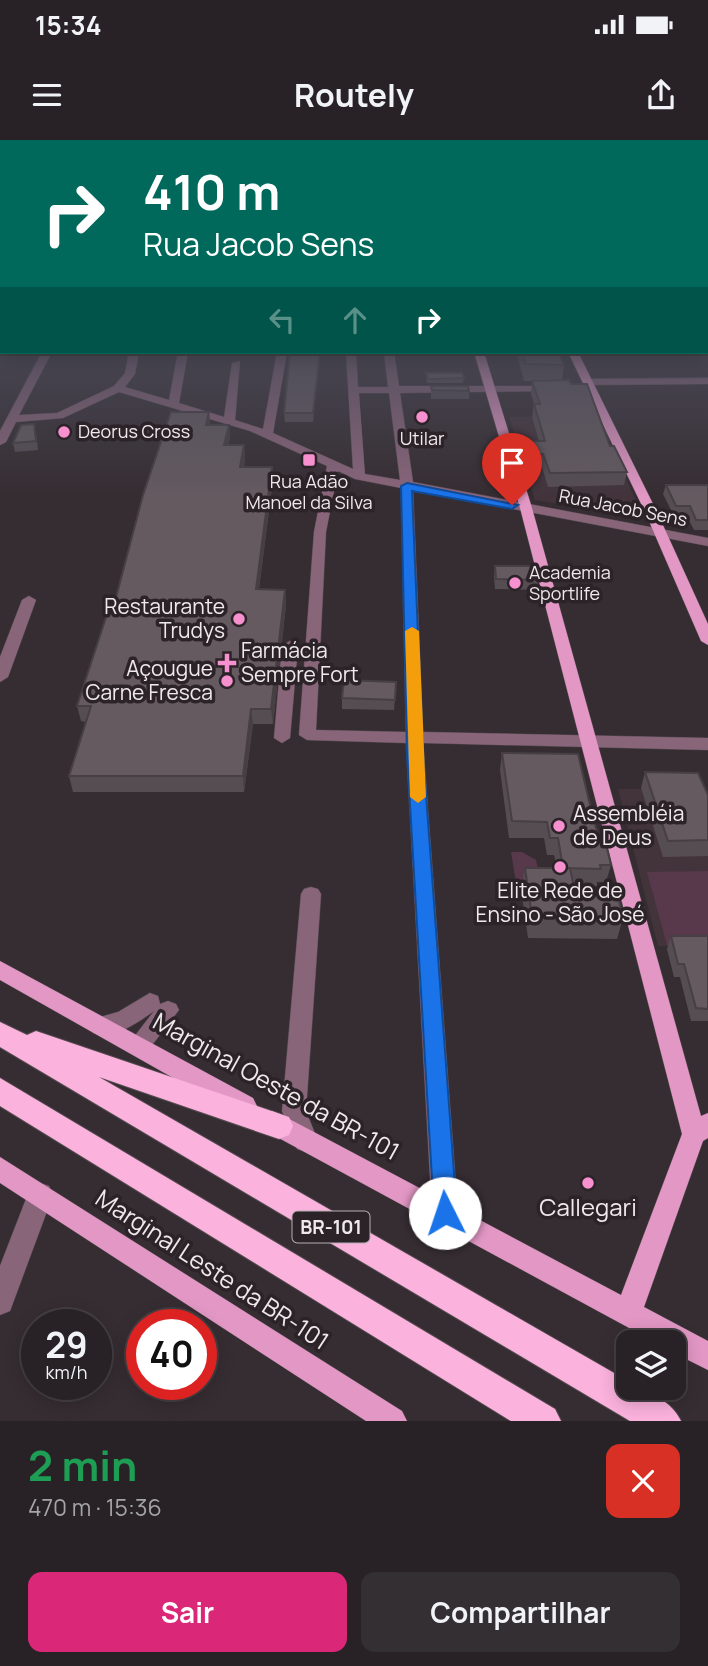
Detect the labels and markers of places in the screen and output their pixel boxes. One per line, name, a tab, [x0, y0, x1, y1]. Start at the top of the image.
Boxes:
marker: Utilar	[414, 409, 430, 425]
place label: Deorus Cross	[78, 419, 190, 443]
marker: Deorus Cross	[56, 424, 72, 440]
place label: Utilar	[400, 426, 445, 450]
pin	[482, 433, 542, 505]
marker: Rua Adão Manoel da Silva	[301, 452, 317, 468]
place label: Rua Adão Manoel da Silva	[245, 469, 373, 514]
place label: Academia Sportlife	[529, 560, 611, 605]
marker: Academia Sportlife	[507, 575, 523, 591]
place label: Restaurante Trudys	[104, 592, 225, 644]
marker: Restaurante Trudys	[231, 611, 247, 627]
place label: Farmácia Sempre Fort	[241, 636, 359, 688]
place label: Açougue Carne Fresca	[85, 654, 213, 706]
marker: Farmácia Sempre Fort	[219, 655, 235, 671]
marker: Açougue Carne Fresca	[219, 673, 235, 689]
place label: Assembléia de Deus	[573, 799, 684, 851]
marker: Assembléia de Deus	[551, 818, 567, 834]
marker: Elite Rede de Ensino - São José	[552, 859, 568, 875]
place label: Elite Rede de Ensino - São José	[475, 876, 645, 928]
marker: Callegari	[580, 1175, 596, 1191]
place label: Callegari	[539, 1190, 637, 1223]

